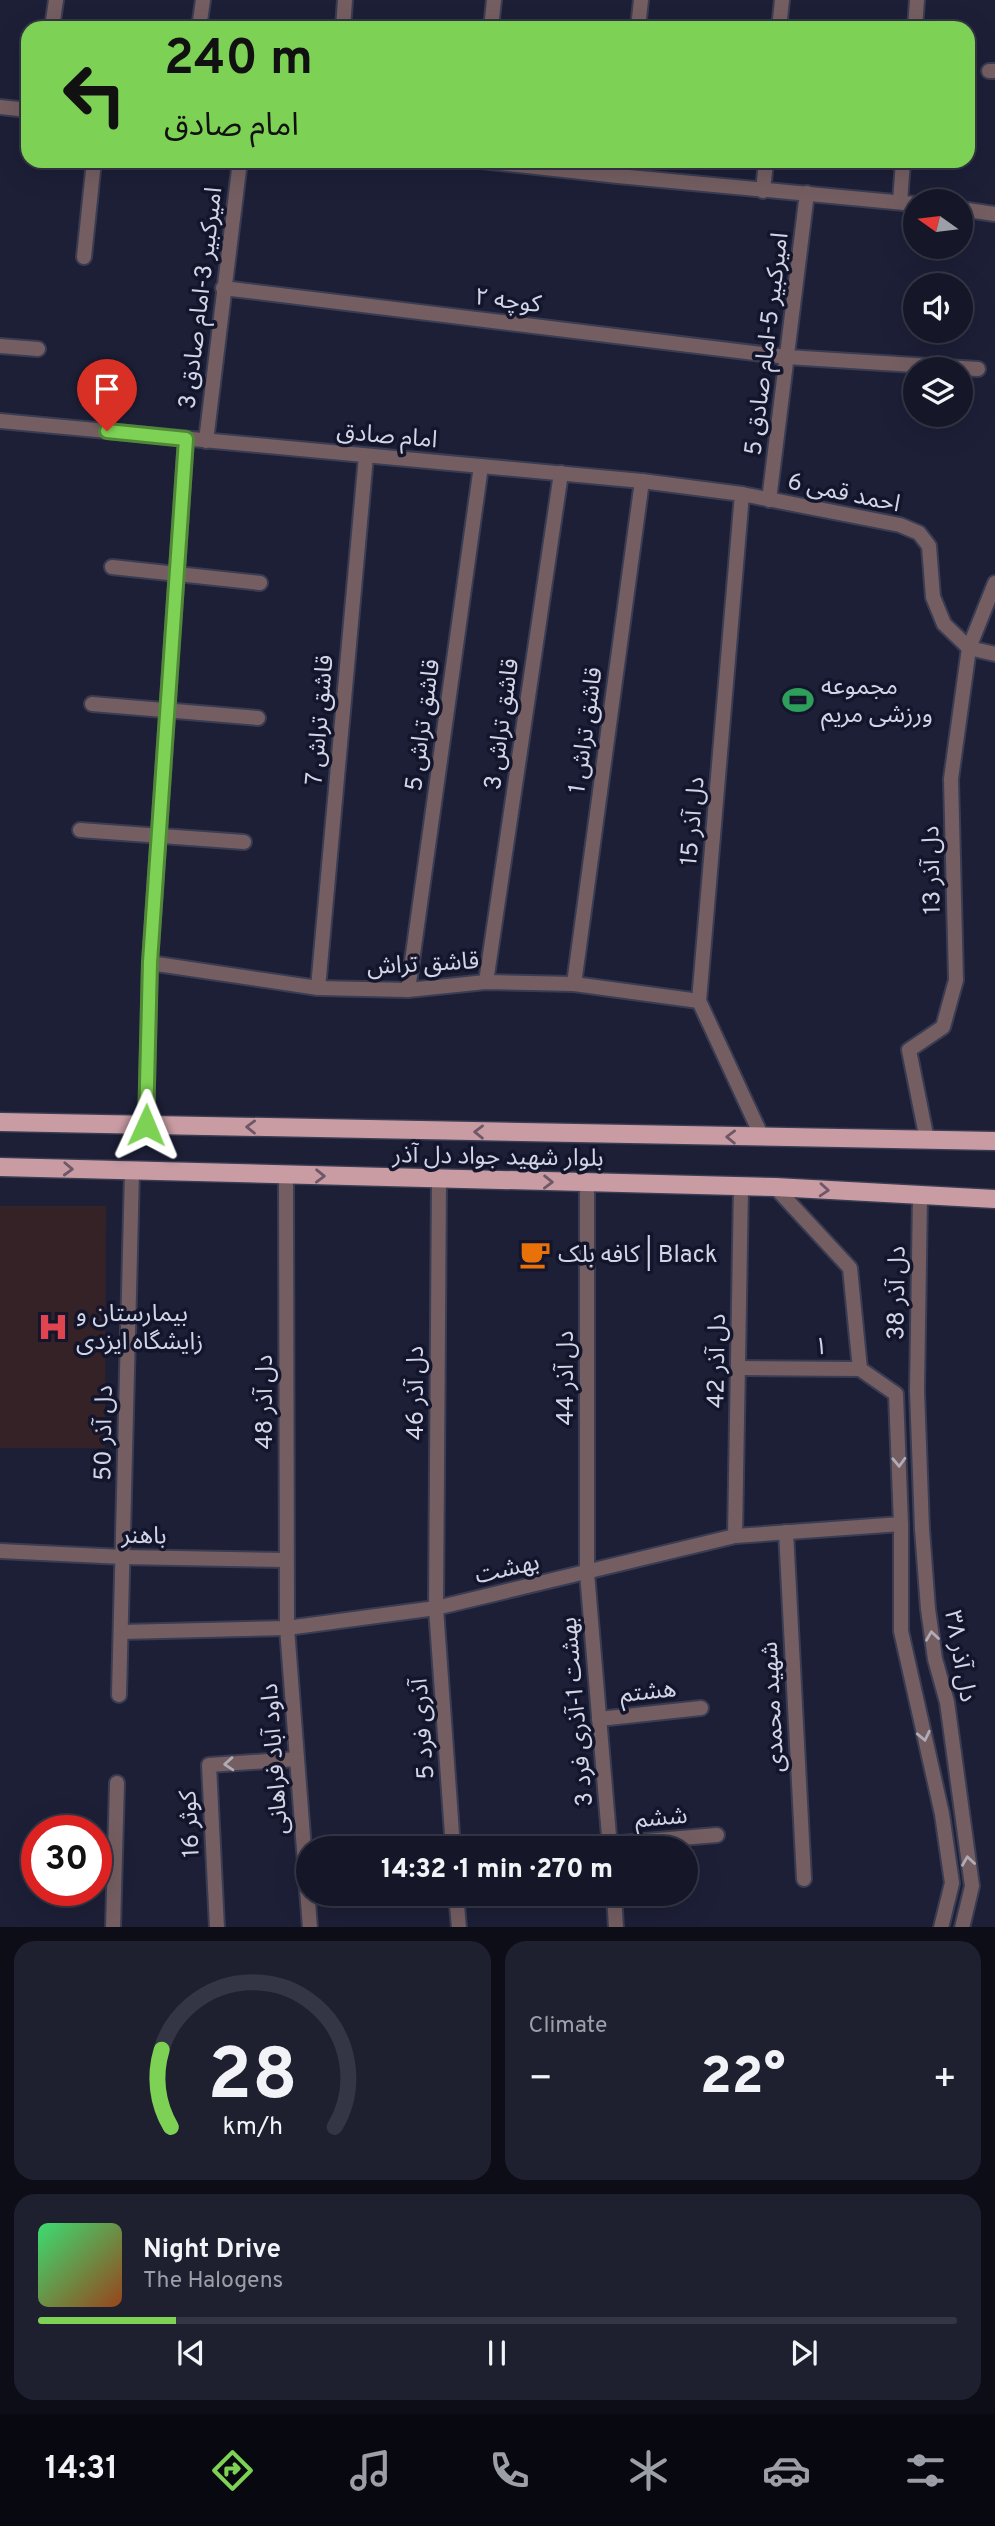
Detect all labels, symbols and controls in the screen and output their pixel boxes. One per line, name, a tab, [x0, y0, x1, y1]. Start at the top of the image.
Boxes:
text: 240 m	[164, 30, 313, 92]
icon: left	[49, 49, 140, 140]
text: امام صادق	[164, 107, 299, 147]
street label: امیرکبیر 3-امام صادق 3	[173, 186, 231, 411]
north arrow	[903, 189, 973, 259]
map controls	[903, 189, 973, 427]
street label: امیرکبیر 5-امام صادق 5	[739, 231, 798, 458]
button: sound	[903, 273, 973, 343]
street label: کوچه ۲	[473, 283, 544, 321]
button: layers	[903, 357, 973, 427]
pin	[77, 359, 137, 431]
icon: arrive	[88, 370, 126, 408]
street label: امام صادق	[335, 418, 439, 457]
street label: احمد قمی 6	[785, 467, 903, 521]
street label: قاشق تراش 7	[300, 654, 342, 787]
street label: قاشق تراش 5	[400, 657, 448, 793]
street label: قاشق تراش 3	[479, 657, 527, 792]
street label: قاشق تراش 1	[563, 665, 611, 795]
place label: مجموعه ورزشی مریم	[821, 673, 933, 731]
sports icon: مجموعه ورزشی مریم	[781, 683, 815, 717]
street label: دل آذر 15	[675, 775, 713, 867]
street label: دل آذر 13	[917, 825, 949, 915]
street label: قاشق تراش	[366, 947, 480, 983]
position arrow	[109, 1088, 183, 1162]
one-way arrow	[246, 1120, 257, 1135]
one-way arrow	[473, 1124, 484, 1140]
one-way arrow	[725, 1129, 736, 1144]
street label: بلوار شهید جواد دل آذر	[391, 1141, 604, 1175]
one-way arrow	[63, 1162, 74, 1177]
one-way arrow	[315, 1168, 326, 1184]
one-way arrow	[542, 1174, 553, 1189]
one-way arrow	[819, 1182, 830, 1197]
place label: کافه بلک | Black	[558, 1235, 718, 1271]
cafe icon: کافه بلک | Black	[518, 1237, 552, 1271]
street label: دل آذر 38	[882, 1246, 914, 1341]
place label: بیمارستان و زایشگاه ایزدی	[76, 1300, 203, 1358]
hospital icon: بیمارستان و زایشگاه ایزدی	[36, 1310, 70, 1344]
street label: دل آذر 42	[702, 1313, 734, 1409]
street label: دل آذر 44	[552, 1330, 582, 1426]
street label: ۱	[814, 1333, 828, 1363]
street label: دل آذر 46	[402, 1346, 432, 1440]
street label: دل آذر 48	[251, 1355, 281, 1449]
street label: دل آذر 50	[89, 1385, 121, 1481]
one-way arrow	[891, 1457, 906, 1468]
street label: باهنر	[120, 1522, 167, 1552]
street label: بهشت	[472, 1548, 543, 1592]
street label: دل آذر ۳۸	[936, 1608, 982, 1705]
street label: بهشت 1-آذری فرد 3	[555, 1616, 601, 1808]
one-way arrow	[925, 1630, 940, 1642]
street label: شهید محمدی	[756, 1641, 792, 1773]
street label: هشتم	[618, 1675, 678, 1711]
street label: آذری فرد 5	[405, 1676, 442, 1780]
street label: داود آباد فراهانی	[256, 1682, 296, 1835]
one-way arrow	[916, 1730, 931, 1742]
one-way arrow	[223, 1756, 234, 1771]
street label: کوثر 16	[174, 1789, 208, 1858]
street label: ششم	[634, 1802, 689, 1836]
speed limit sign: 30	[21, 1815, 112, 1906]
text: 14:32 · 1 min · 270 m	[381, 1854, 613, 1887]
one-way arrow	[961, 1855, 976, 1867]
text: Climate	[529, 2012, 607, 2041]
text: 28	[207, 2033, 297, 2125]
text: 22°	[700, 2046, 785, 2112]
text: −	[529, 2056, 553, 2105]
text: +	[932, 2056, 957, 2105]
text: km/h	[222, 2111, 283, 2143]
text: Night Drive	[143, 2234, 281, 2267]
text: The Halogens	[143, 2267, 283, 2296]
icon: previous	[172, 2334, 210, 2372]
icon: pause	[478, 2334, 516, 2372]
icon: next	[785, 2334, 823, 2372]
icon: directions	[208, 2446, 257, 2495]
icon: music	[346, 2446, 395, 2495]
icon: phone	[485, 2446, 534, 2495]
icon: climate	[624, 2446, 673, 2495]
icon: car	[762, 2446, 811, 2495]
icon: filters	[901, 2446, 950, 2495]
text: 14:31	[45, 2450, 118, 2490]

